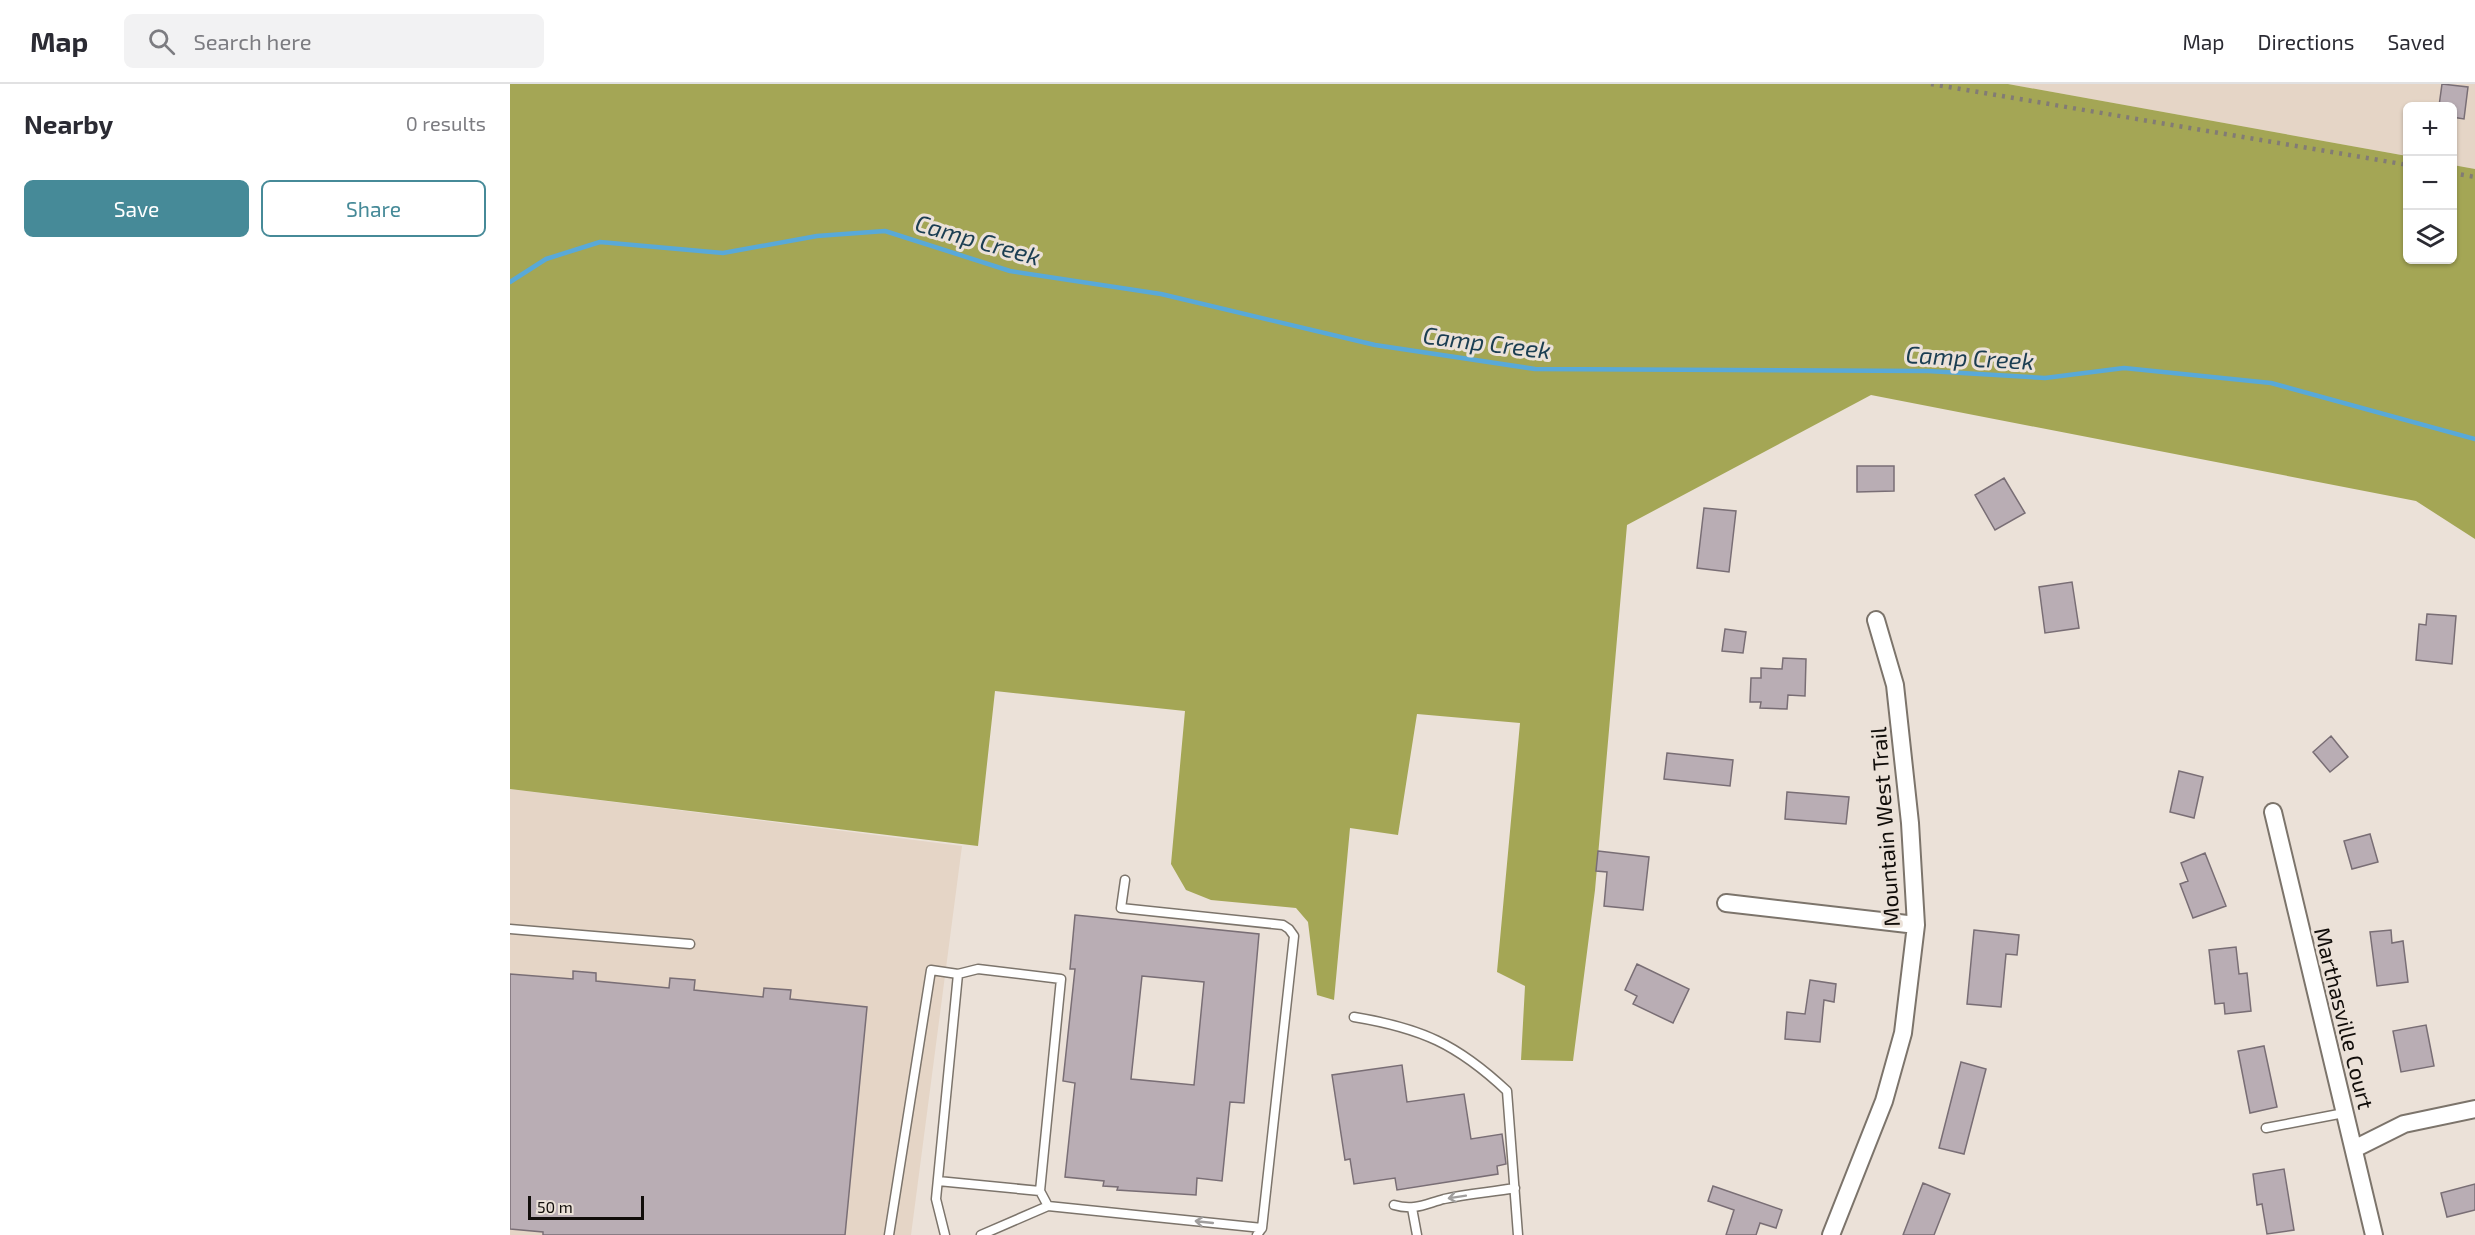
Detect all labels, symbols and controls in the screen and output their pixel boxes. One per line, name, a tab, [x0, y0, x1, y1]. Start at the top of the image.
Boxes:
search box	[124, 14, 544, 68]
text: Map	[30, 24, 88, 58]
icon: search	[145, 25, 178, 58]
text: Search here	[193, 28, 312, 54]
text: Map	[2182, 29, 2225, 54]
text: Directions	[2258, 29, 2354, 54]
text: Saved	[2387, 29, 2445, 54]
map controls	[2403, 102, 2457, 264]
button: +	[2403, 102, 2457, 156]
text: Nearby	[24, 108, 113, 139]
text: 0 results	[406, 111, 486, 135]
button: −	[2403, 156, 2457, 210]
button: Save	[24, 180, 249, 237]
button: Share	[261, 180, 486, 237]
water label: Camp Creek	[912, 207, 1044, 271]
button: layers	[2403, 210, 2457, 264]
water label: Camp Creek	[1421, 320, 1553, 364]
water label: Camp Creek	[1905, 339, 2035, 375]
street label: Mountain West Trail	[1864, 726, 1904, 928]
street label: Marthasville Court	[2310, 925, 2380, 1111]
one-way arrow	[1448, 1192, 1467, 1203]
scale bar	[528, 1193, 644, 1220]
text: 50 m	[537, 1197, 573, 1216]
one-way arrow	[1195, 1216, 1214, 1227]

